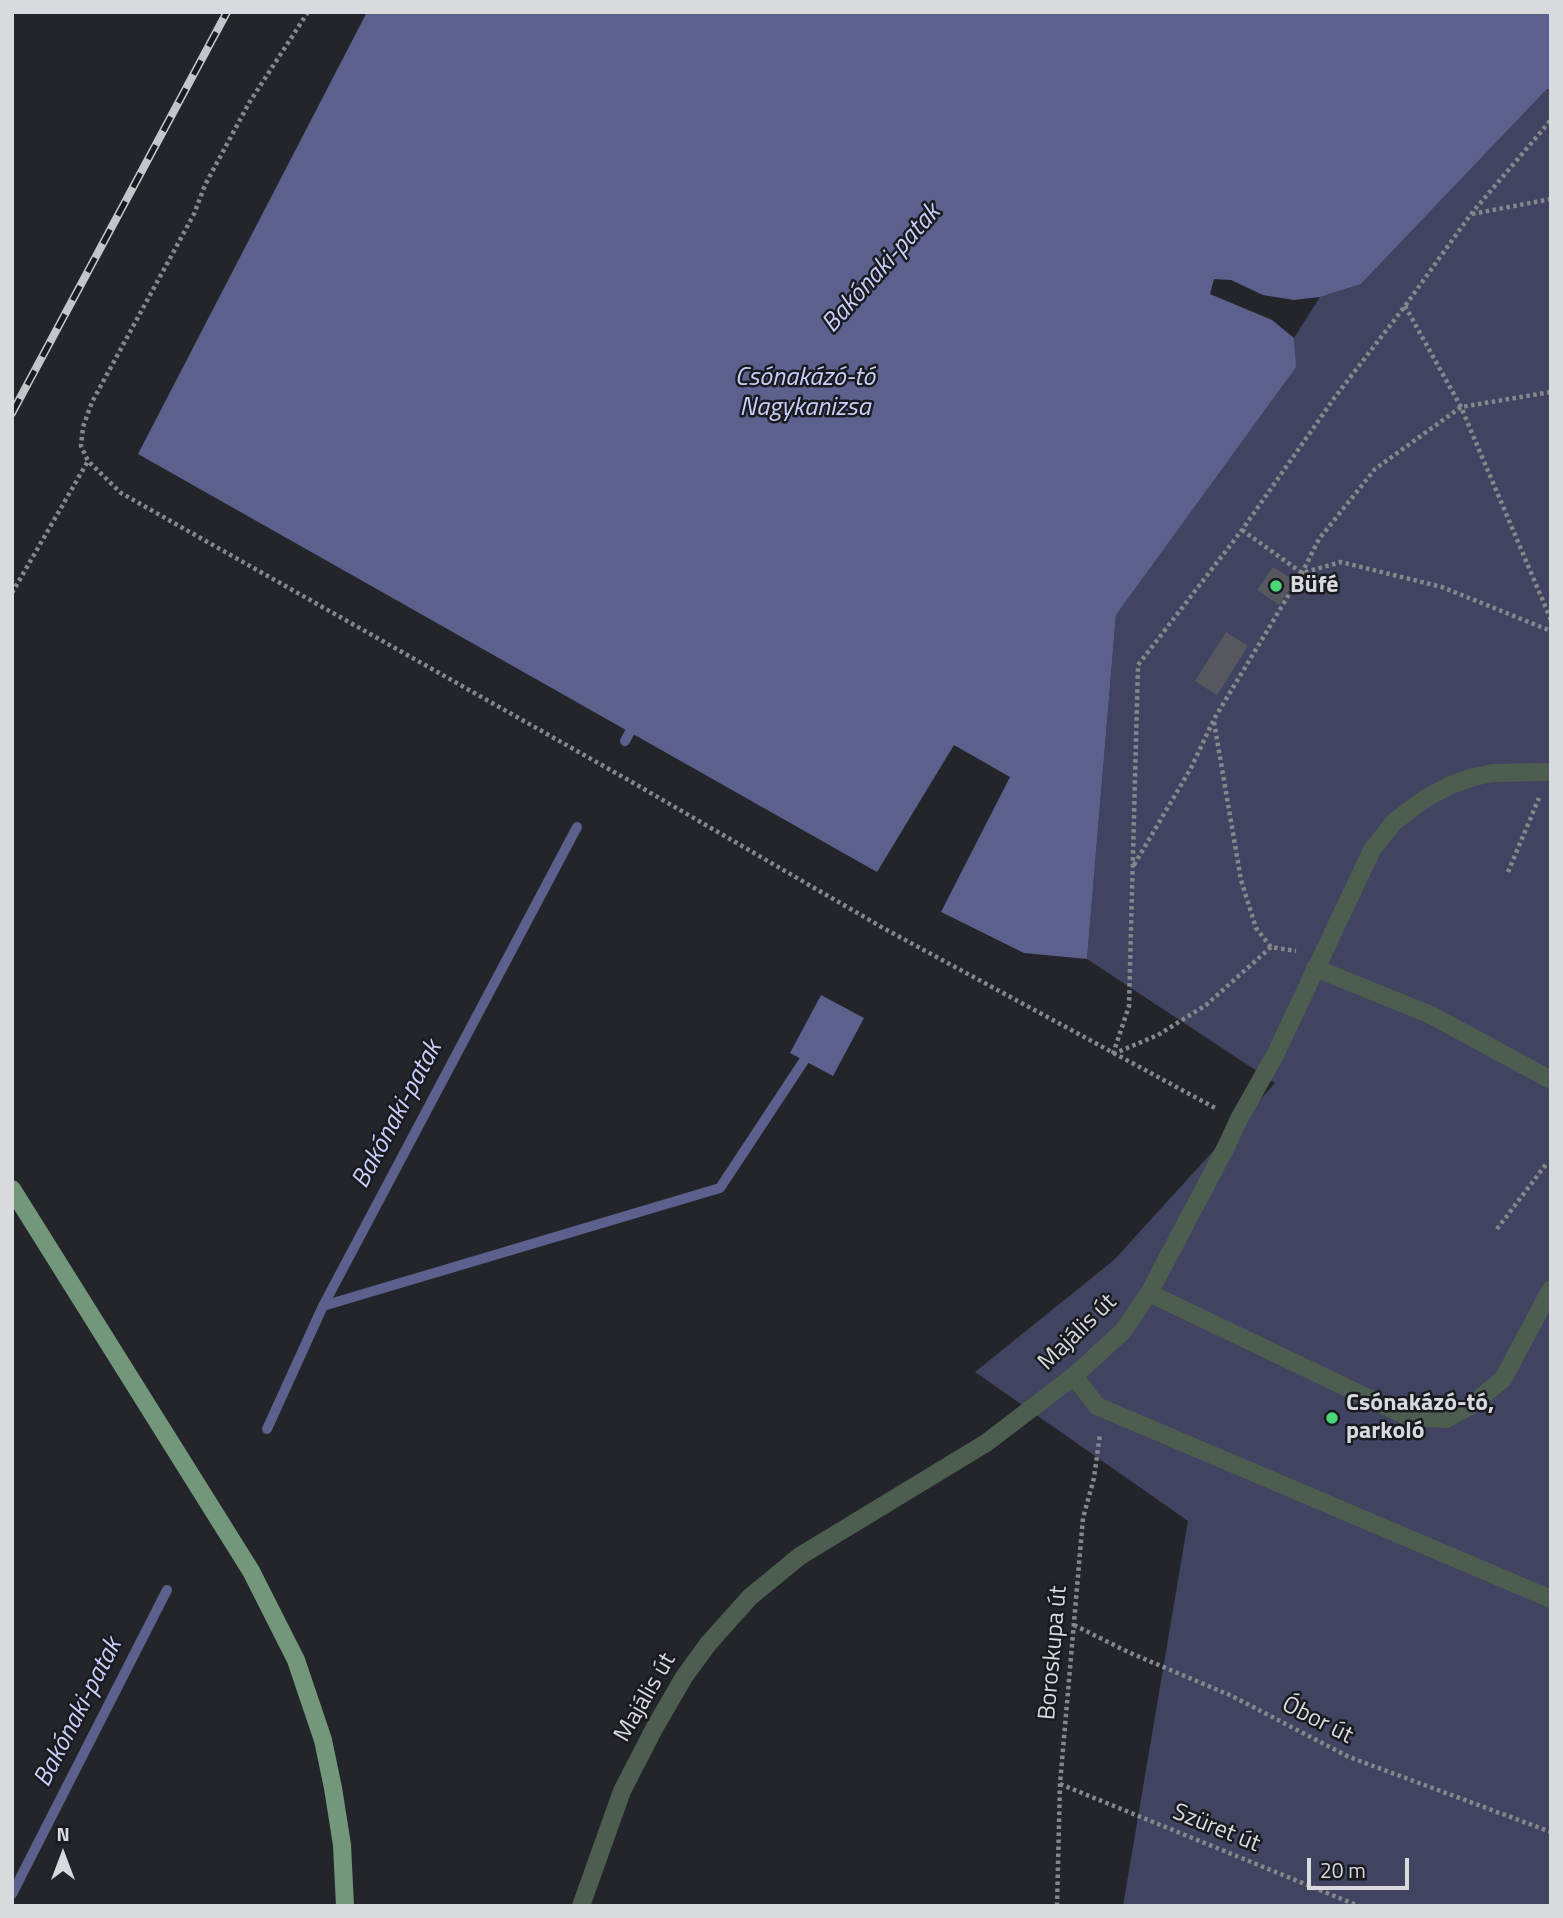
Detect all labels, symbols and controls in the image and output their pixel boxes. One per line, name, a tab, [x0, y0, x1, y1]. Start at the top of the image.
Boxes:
water label: Bakónaki-patak	[816, 198, 948, 340]
water label: Csónakázó-tó Nagykanizsa	[735, 363, 875, 424]
place label: Büfé	[1290, 572, 1339, 600]
marker: Büfé	[1268, 578, 1284, 594]
water label: Bakónaki-patak	[346, 1036, 450, 1194]
street label: Majális út	[1033, 1289, 1123, 1377]
place label: Csónakázó-tó, parkoló	[1346, 1390, 1494, 1446]
marker: Csónakázó-tó, parkoló	[1324, 1410, 1340, 1426]
street label: Boroskupa út	[1034, 1585, 1074, 1721]
water label: Bakónaki-patak	[28, 1634, 130, 1792]
street label: Majális út	[609, 1648, 683, 1748]
street label: Óbor út	[1277, 1691, 1357, 1751]
street label: Szüret út	[1168, 1798, 1264, 1860]
text: N	[56, 1819, 70, 1848]
north arrow	[28, 1820, 98, 1890]
scale bar	[1311, 1844, 1412, 1888]
text: 20 m	[1320, 1854, 1366, 1886]

